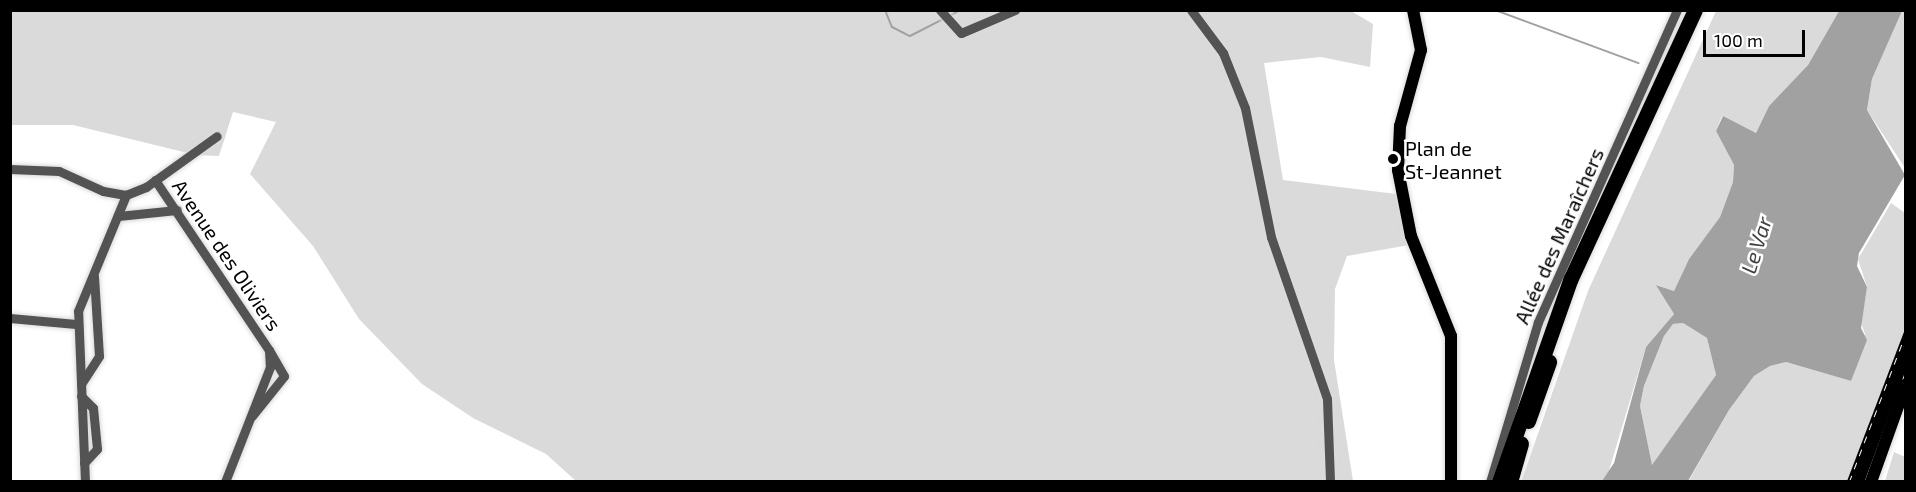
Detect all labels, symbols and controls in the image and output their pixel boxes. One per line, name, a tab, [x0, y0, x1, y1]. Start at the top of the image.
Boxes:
scale bar	[1706, 18, 1808, 56]
text: 100 m	[1714, 29, 1763, 51]
place label: Plan de St-Jeannet	[1405, 136, 1502, 183]
street label: Allée des Maraîchers	[1509, 144, 1609, 328]
marker: Plan de St-Jeannet	[1386, 152, 1400, 166]
street label: Avenue des Oliviers	[168, 175, 286, 335]
water label: Le Var	[1735, 213, 1777, 277]

